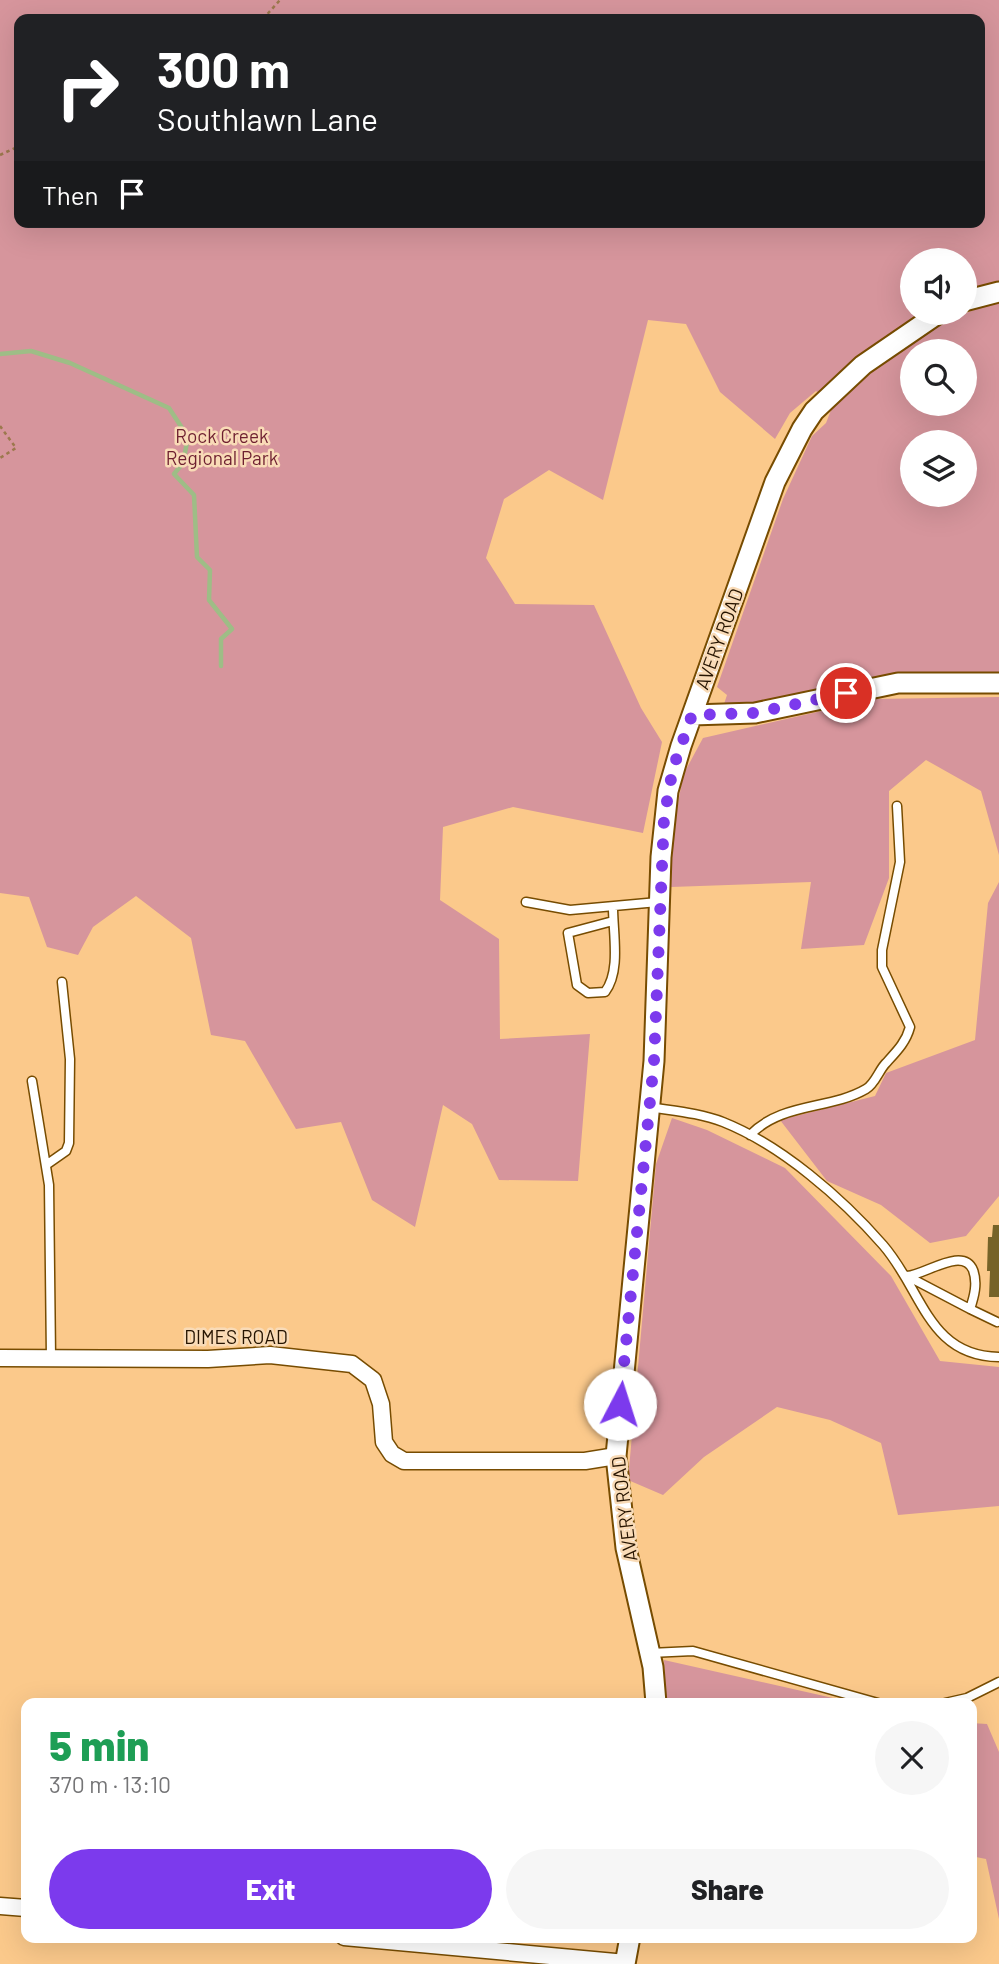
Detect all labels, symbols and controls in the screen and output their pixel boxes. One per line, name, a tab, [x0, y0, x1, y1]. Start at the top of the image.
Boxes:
text: 300 m	[157, 39, 290, 98]
icon: right	[42, 42, 133, 133]
text: Southlawn Lane	[157, 99, 378, 137]
icon: arrive	[113, 175, 151, 213]
text: Then	[42, 179, 99, 210]
map controls	[900, 248, 977, 507]
button: sound	[900, 248, 977, 325]
button: search	[900, 339, 977, 416]
park label: Rock Creek Regional Park	[166, 424, 278, 469]
button: layers	[900, 430, 977, 507]
street label: AVERY ROAD	[690, 585, 747, 692]
pin	[816, 663, 876, 723]
icon: arrive	[827, 674, 865, 712]
street label: DIMES ROAD	[184, 1325, 288, 1348]
position arrow	[583, 1367, 657, 1441]
street label: AVERY ROAD	[606, 1455, 641, 1563]
text: 5 min	[49, 1719, 149, 1769]
button: close	[875, 1721, 949, 1795]
text: 370 m · 13:10	[49, 1770, 171, 1798]
button: Exit	[49, 1849, 492, 1929]
button: Share	[506, 1849, 949, 1929]

